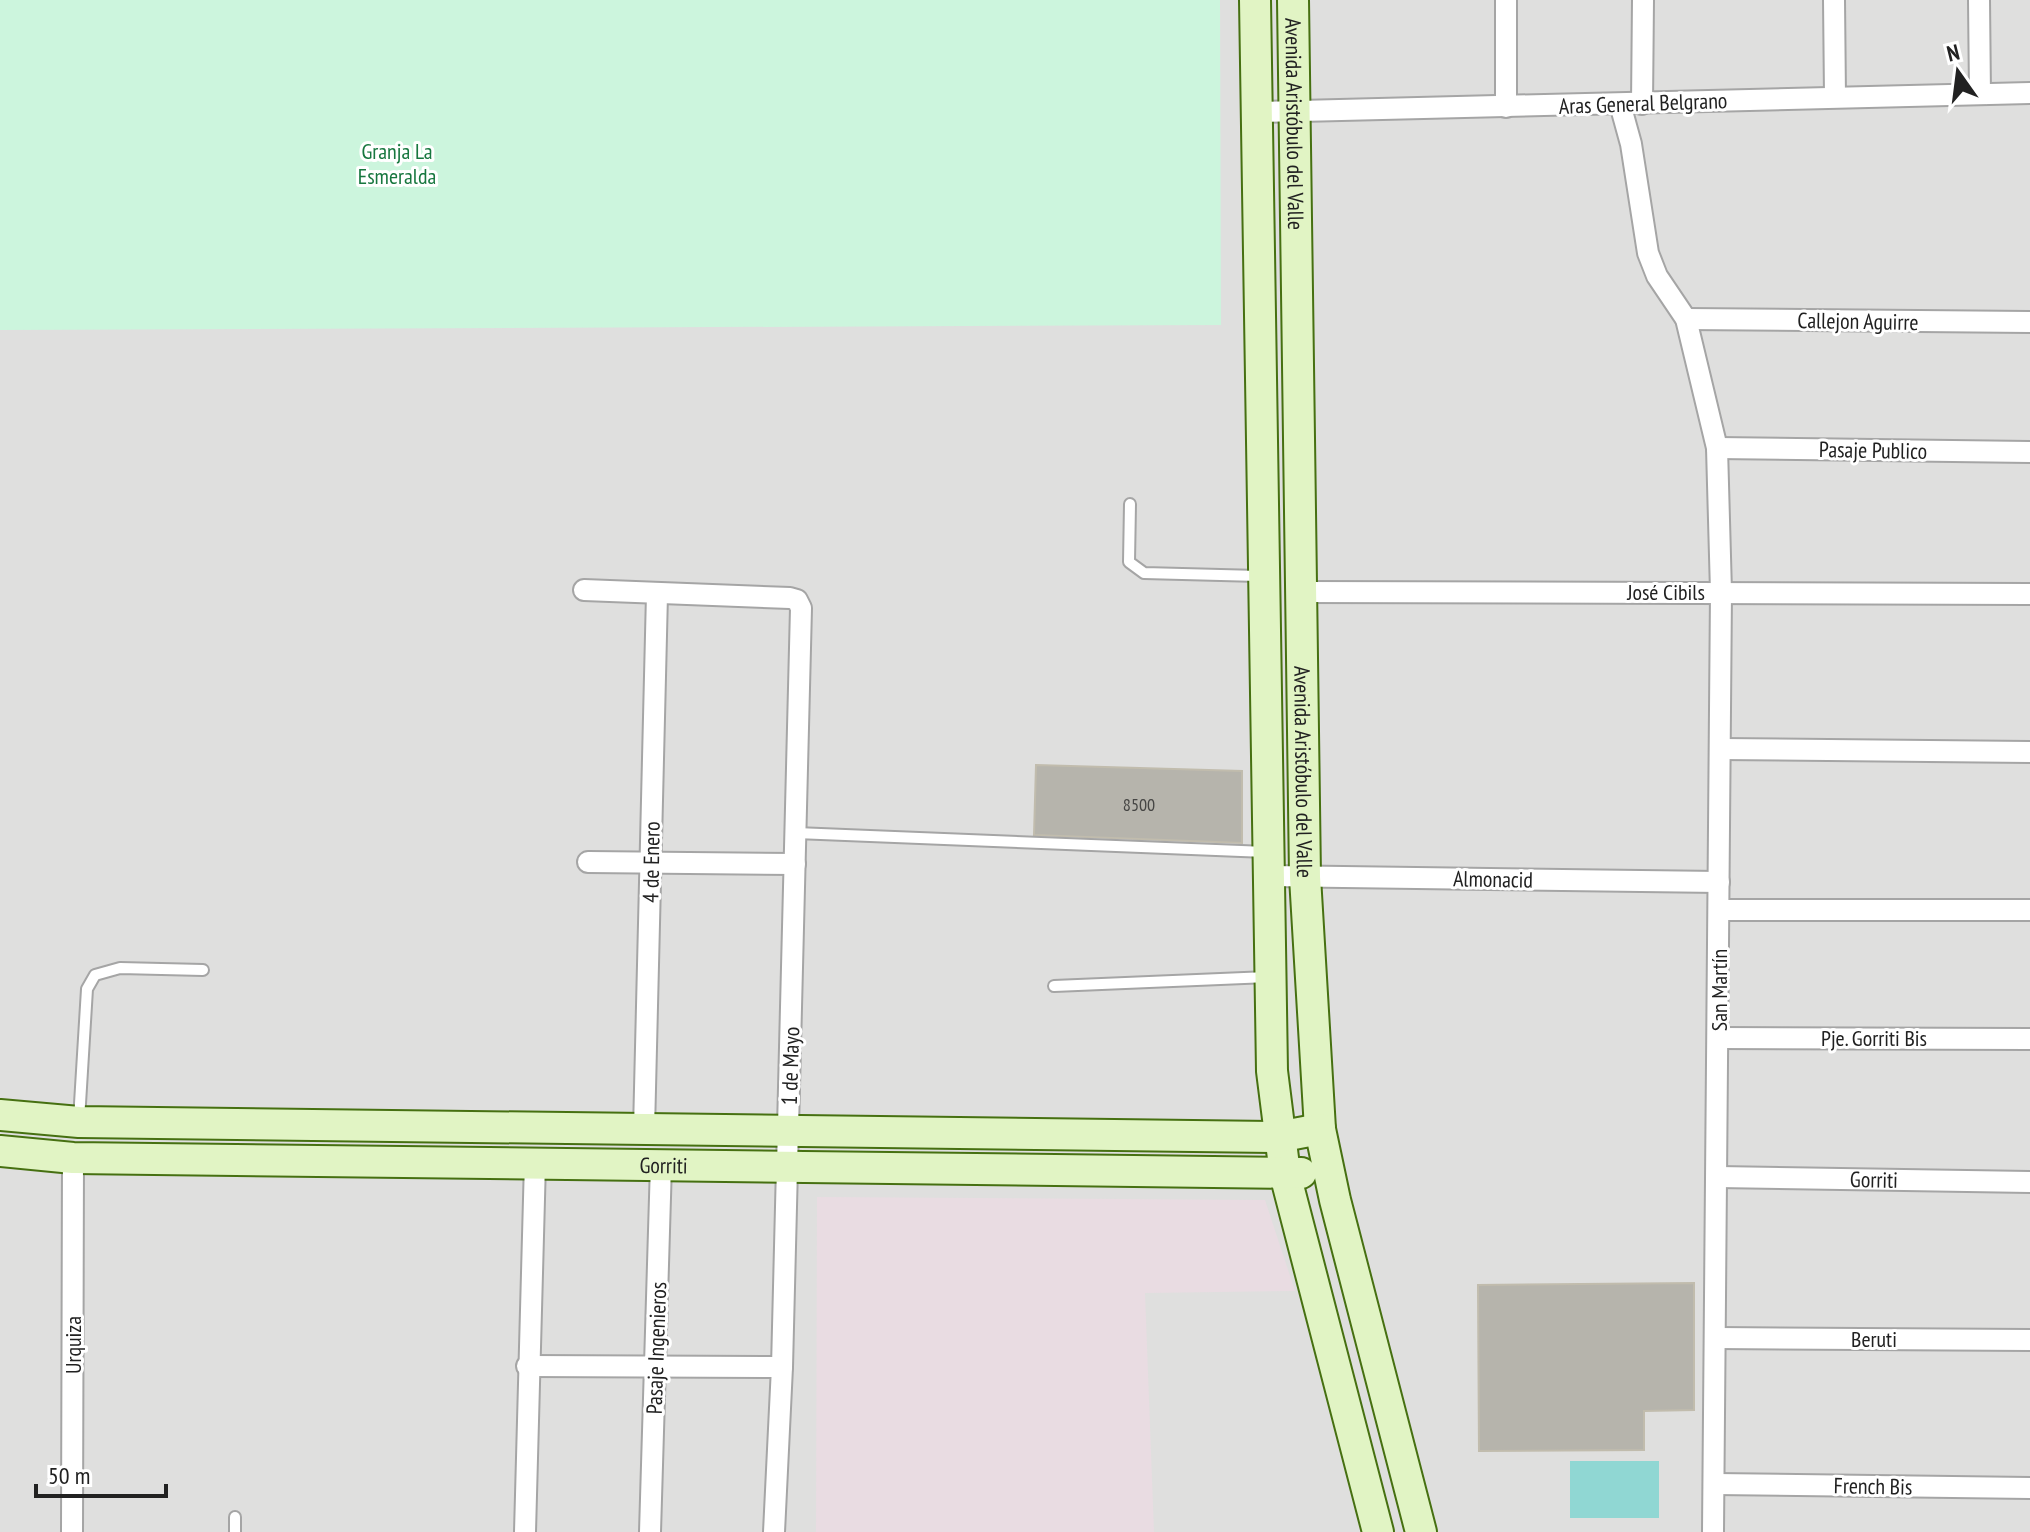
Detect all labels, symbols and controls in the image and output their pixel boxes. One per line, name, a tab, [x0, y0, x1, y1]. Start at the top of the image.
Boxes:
street label: Avenida Aristóbulo del Valle	[1279, 18, 1310, 230]
north arrow	[1918, 32, 1998, 112]
text: N	[1944, 38, 1962, 68]
street label: Aras General Belgrano	[1558, 86, 1728, 120]
park label: Granja La Esmeralda	[358, 137, 436, 190]
street label: Callejon Aguirre	[1797, 306, 1919, 336]
street label: Pasaje Publico	[1819, 435, 1927, 465]
street label: José Cibils	[1626, 578, 1705, 606]
street label: Avenida Aristóbulo del Valle	[1288, 666, 1319, 878]
house number: 8500	[1123, 793, 1155, 816]
street label: 4 de Enero	[636, 821, 666, 903]
street label: Almonacid	[1453, 864, 1533, 894]
street label: San Martín	[1705, 949, 1733, 1031]
street label: Pje. Gorriti Bis	[1821, 1024, 1927, 1052]
street label: 1 de Mayo	[775, 1026, 805, 1106]
street label: Gorriti	[639, 1151, 688, 1180]
street label: Gorriti	[1850, 1165, 1898, 1194]
street label: Pasaje Ingenieros	[640, 1281, 672, 1415]
street label: Urquiza	[59, 1316, 87, 1374]
street label: Beruti	[1851, 1325, 1897, 1353]
scale bar	[36, 1448, 166, 1498]
text: 50 m	[48, 1460, 90, 1491]
street label: French Bis	[1833, 1471, 1913, 1501]

